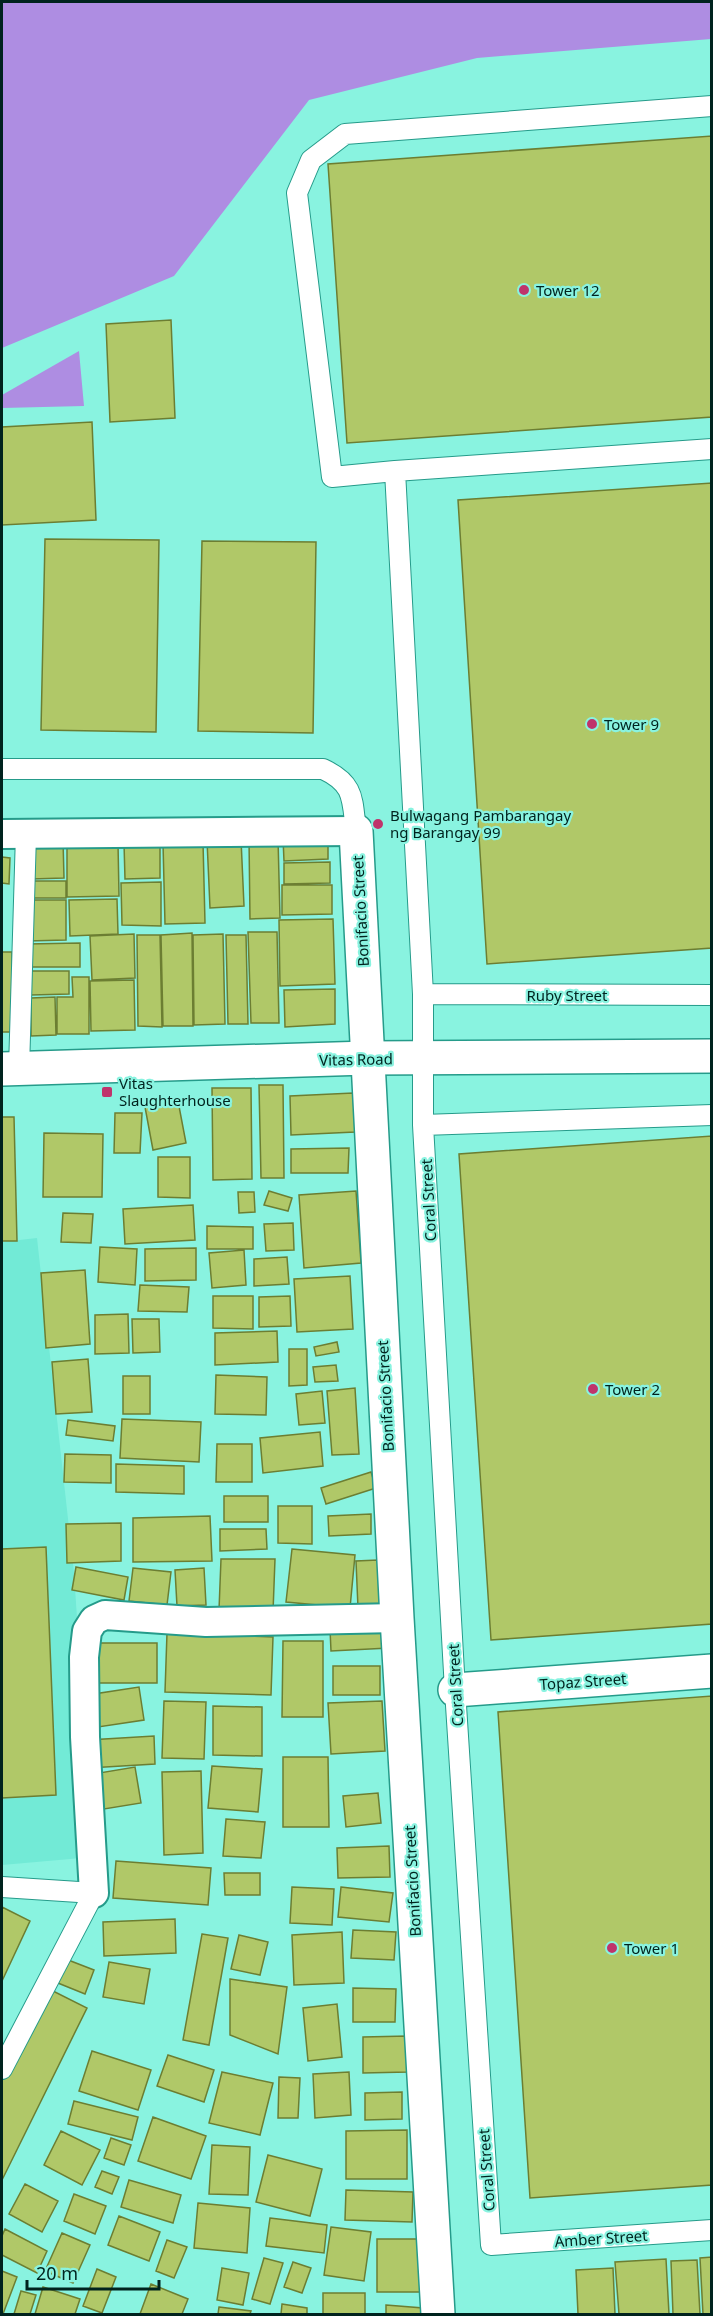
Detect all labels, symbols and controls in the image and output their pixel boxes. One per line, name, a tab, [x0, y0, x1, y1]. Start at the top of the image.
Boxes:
place label: Tower 12	[536, 280, 600, 300]
marker: Tower 12	[517, 283, 531, 297]
place label: Tower 9	[604, 714, 659, 734]
marker: Tower 9	[585, 717, 599, 731]
place label: Bulwagang Pambarangay ng Barangay 99	[390, 805, 572, 842]
marker: Bulwagang Pambarangay ng Barangay 99	[371, 817, 385, 831]
street label: Bonifacio Street	[347, 854, 373, 967]
street label: Ruby Street	[527, 985, 608, 1005]
street label: Vitas Road	[319, 1048, 393, 1070]
place label: Vitas Slaughterhouse	[119, 1073, 231, 1110]
marker: Vitas Slaughterhouse	[100, 1085, 114, 1099]
street label: Coral Street	[416, 1158, 440, 1242]
street label: Bonifacio Street	[372, 1339, 398, 1452]
place label: Tower 2	[605, 1379, 660, 1399]
marker: Tower 2	[586, 1382, 600, 1396]
street label: Coral Street	[443, 1643, 467, 1727]
street label: Topaz Street	[539, 1668, 628, 1694]
street label: Bonifacio Street	[399, 1824, 425, 1937]
place label: Tower 1	[624, 1938, 679, 1958]
marker: Tower 1	[605, 1941, 619, 1955]
street label: Coral Street	[473, 2128, 499, 2212]
street label: Amber Street	[554, 2225, 649, 2251]
scale bar	[27, 2253, 159, 2291]
text: 20 m	[36, 2261, 78, 2285]

